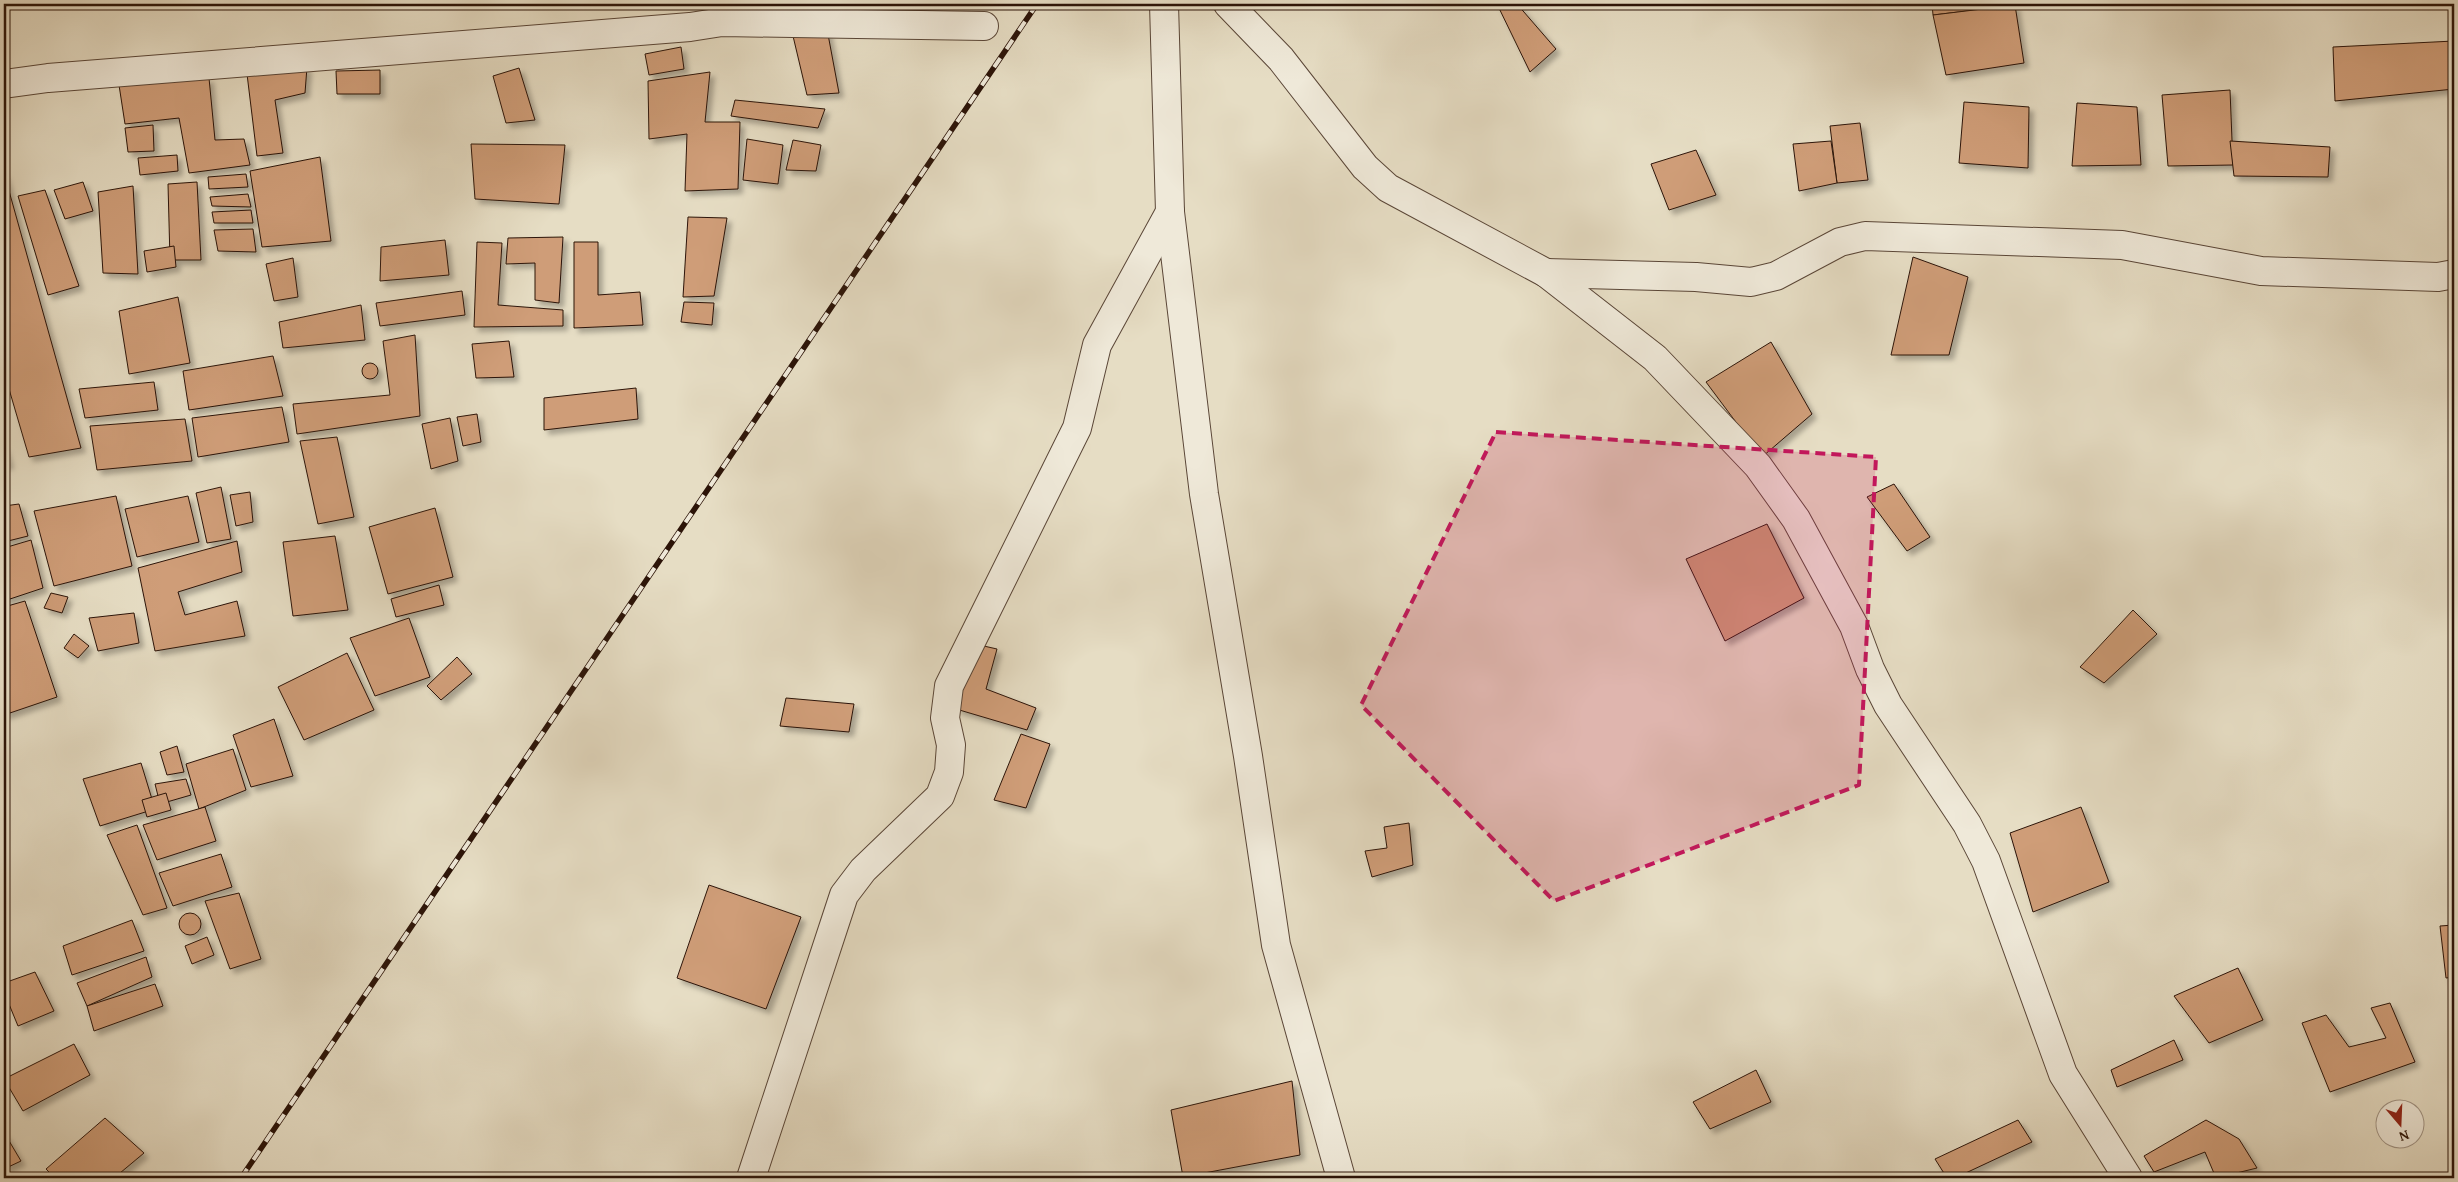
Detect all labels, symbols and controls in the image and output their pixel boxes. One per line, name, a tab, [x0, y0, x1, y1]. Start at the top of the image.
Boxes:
north arrow	[2376, 1100, 2426, 1150]
text: N	[2396, 1125, 2412, 1147]

